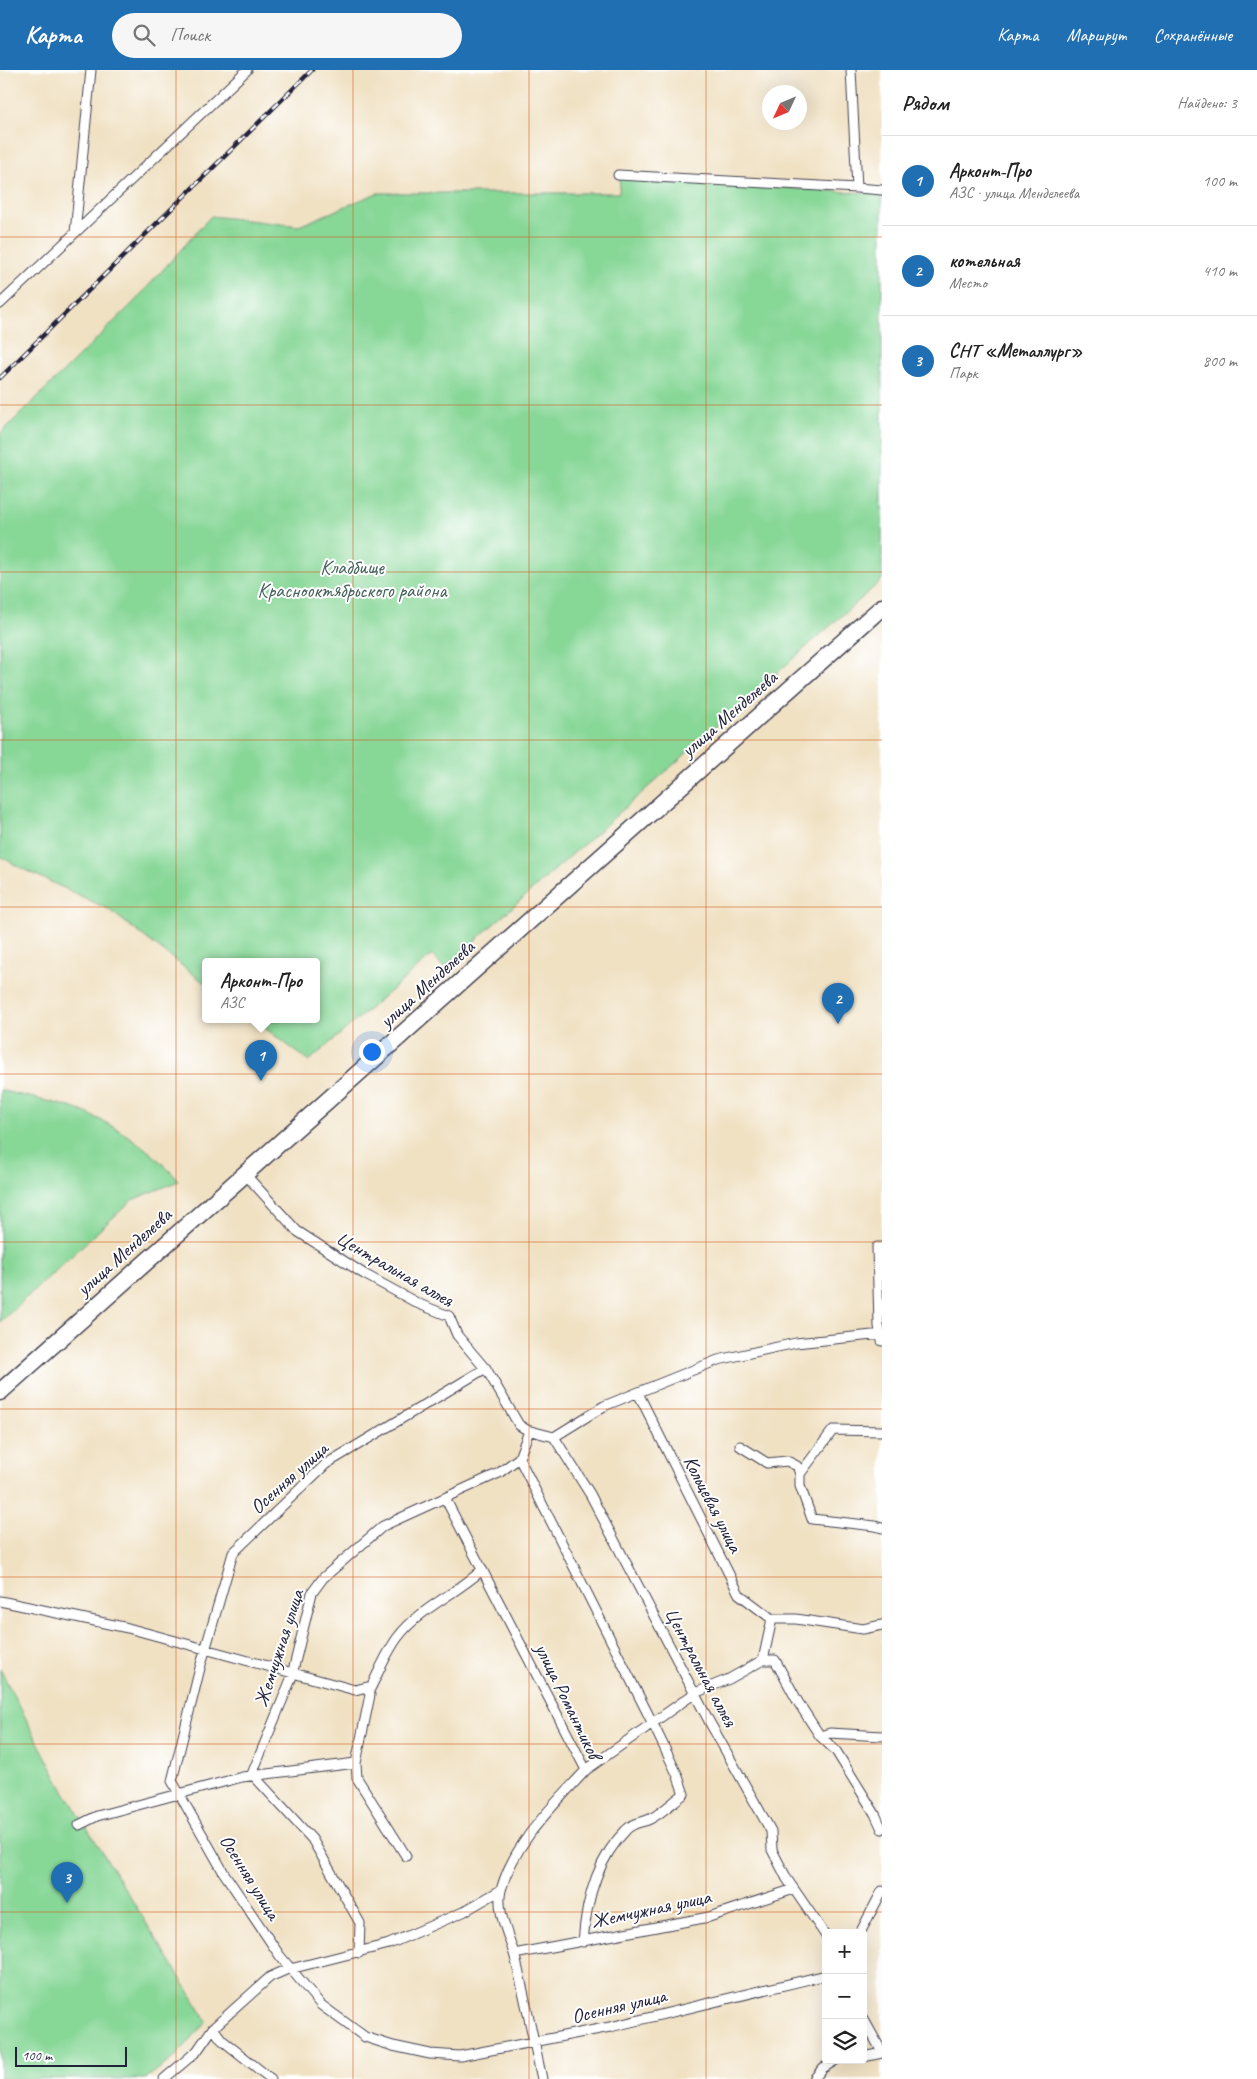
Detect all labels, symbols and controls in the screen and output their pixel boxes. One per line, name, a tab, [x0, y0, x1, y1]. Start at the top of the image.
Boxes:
search box	[112, 13, 462, 58]
text: Карта	[25, 20, 82, 50]
icon: search	[130, 21, 158, 49]
text: Поиск	[170, 23, 210, 47]
text: Карта	[997, 24, 1038, 46]
text: Маршрут	[1066, 24, 1126, 46]
text: Сохранённые	[1154, 24, 1232, 46]
north arrow	[762, 85, 807, 130]
text: Рядом	[902, 90, 949, 116]
text: Найдено: 3	[1177, 93, 1237, 113]
text: Арконт-Про	[949, 159, 1031, 183]
text: 1	[914, 171, 922, 191]
text: 100 m	[1203, 171, 1237, 191]
text: АЗС · улица Менделеева	[949, 183, 1079, 203]
text: котельная	[949, 249, 1020, 273]
text: 2	[914, 261, 922, 281]
text: 410 m	[1203, 261, 1237, 281]
text: Место	[949, 273, 987, 293]
text: СНТ «Металлург»	[949, 339, 1082, 363]
text: 3	[914, 351, 922, 371]
text: 800 m	[1203, 351, 1237, 371]
text: Парк	[949, 363, 978, 383]
park label: Кладбище Краснооктябрьского района	[258, 555, 448, 603]
street label: улица Менделеева	[675, 664, 784, 763]
street label: улица Менделеева	[374, 934, 481, 1034]
popup	[202, 958, 320, 1023]
text: Арконт-Про	[220, 969, 302, 993]
pin: 2	[822, 983, 854, 1024]
text: АЗС	[220, 993, 244, 1013]
your location	[359, 1039, 385, 1065]
pin: 1	[245, 1040, 277, 1081]
street label: улица Менделеева	[71, 1202, 178, 1302]
street label: Центральная аллея	[332, 1225, 459, 1313]
street label: Осенняя улица	[245, 1435, 334, 1519]
street label: Кольцевая улица	[678, 1451, 749, 1558]
street label: Жемчужная улица	[248, 1585, 310, 1710]
street label: Центральная аллея	[659, 1603, 743, 1732]
street label: улица Романтиков	[529, 1638, 609, 1767]
street label: Осенняя улица	[214, 1830, 287, 1926]
pin: 3	[51, 1862, 83, 1903]
street label: Жемчужная улица	[589, 1884, 714, 1934]
map controls	[822, 1929, 867, 2064]
button: +	[822, 1929, 867, 1974]
button: −	[822, 1974, 867, 2019]
street label: Осенняя улица	[569, 1983, 670, 2029]
button: layers	[822, 2019, 867, 2064]
scale bar	[15, 2044, 128, 2067]
text: 100 m	[22, 2047, 52, 2064]

